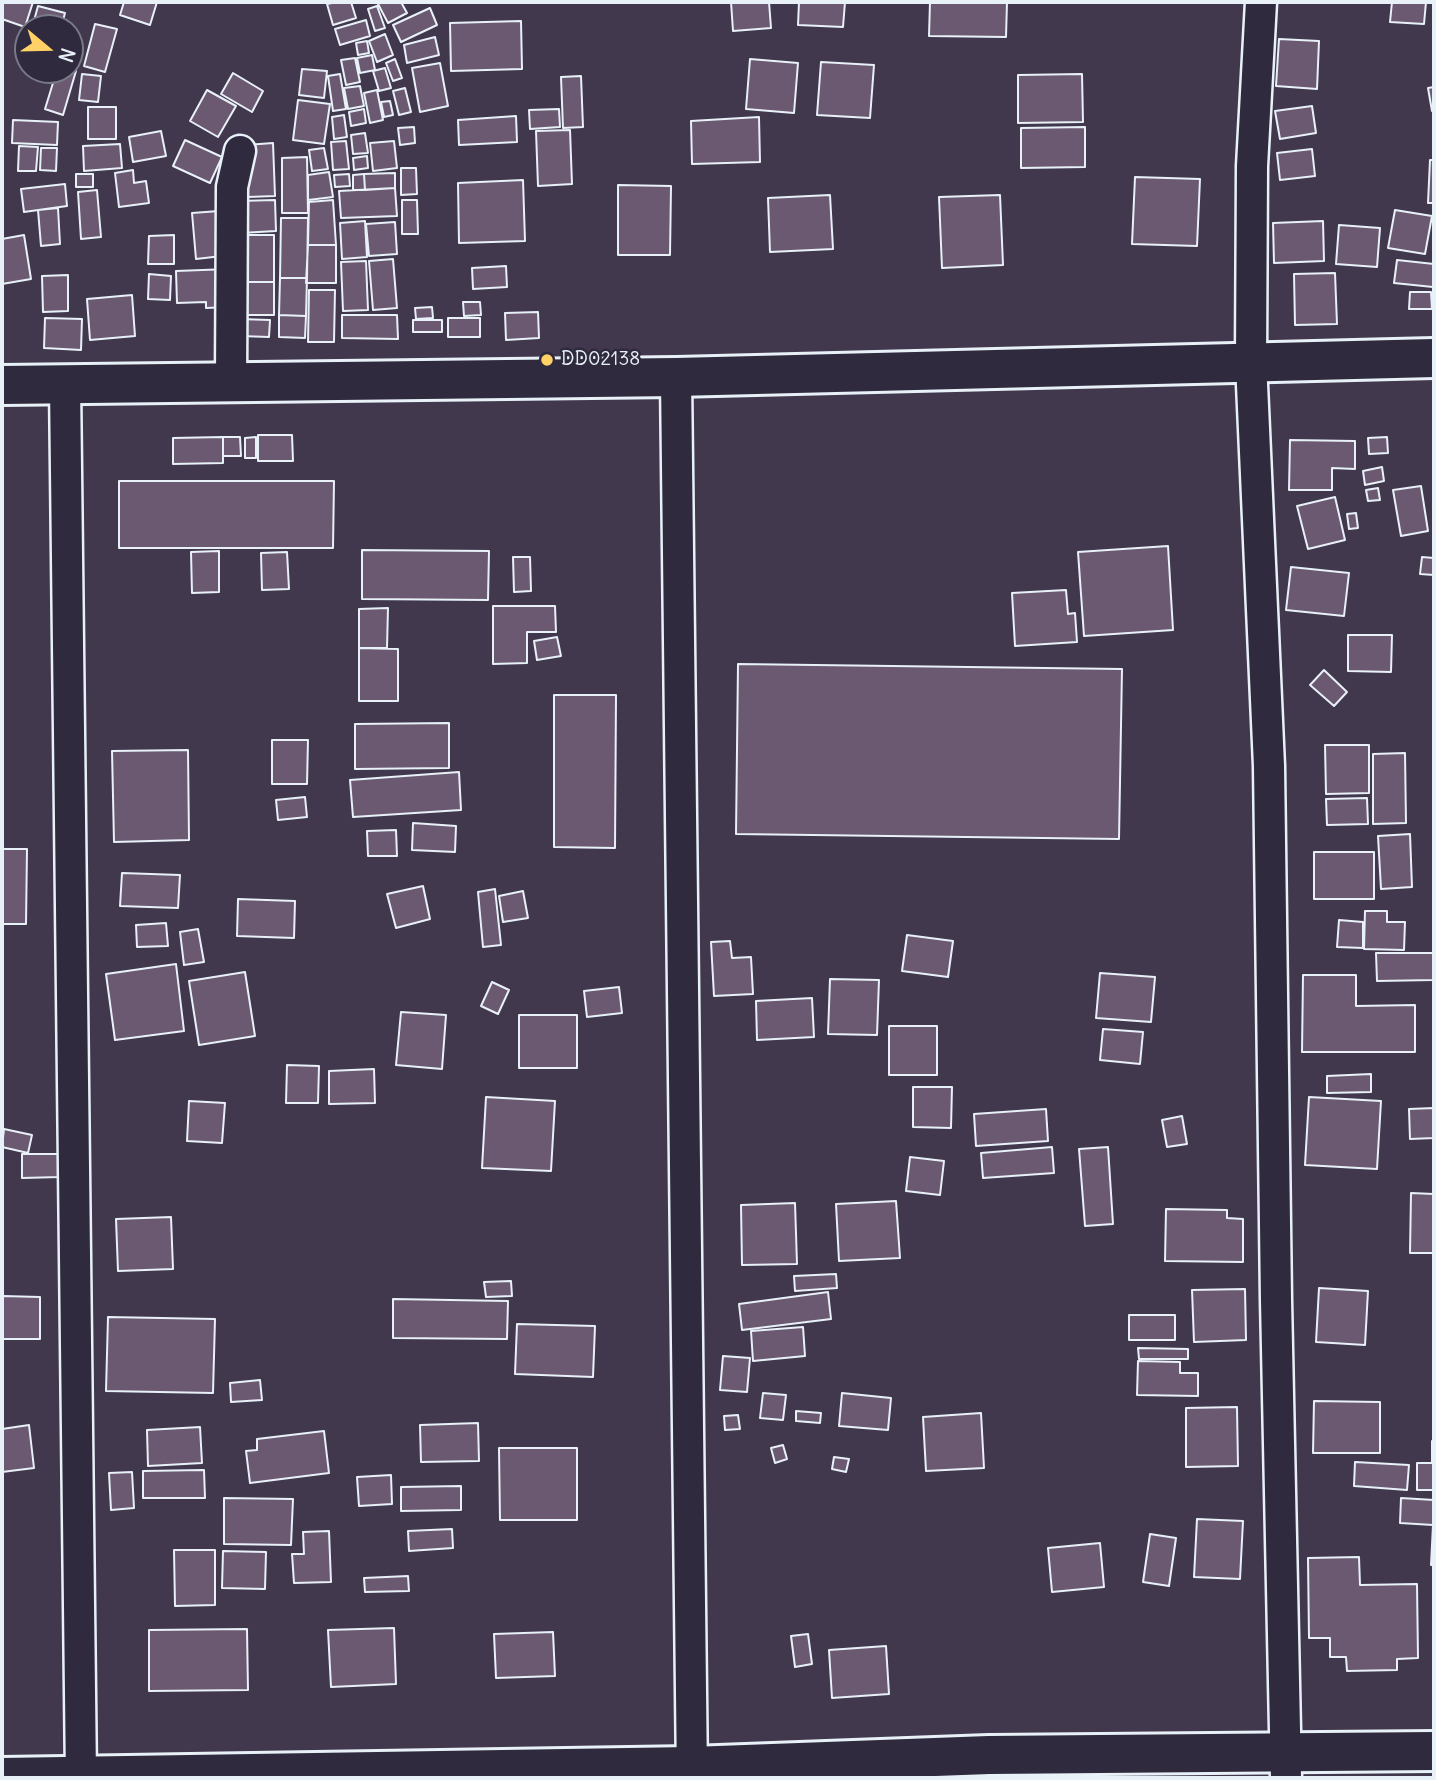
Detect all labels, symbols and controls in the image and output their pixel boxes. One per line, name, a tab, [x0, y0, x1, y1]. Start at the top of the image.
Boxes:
north arrow	[14, 14, 84, 84]
text: N	[53, 45, 80, 65]
place label: DD02138	[561, 349, 640, 371]
marker: DD02138	[539, 352, 555, 368]

